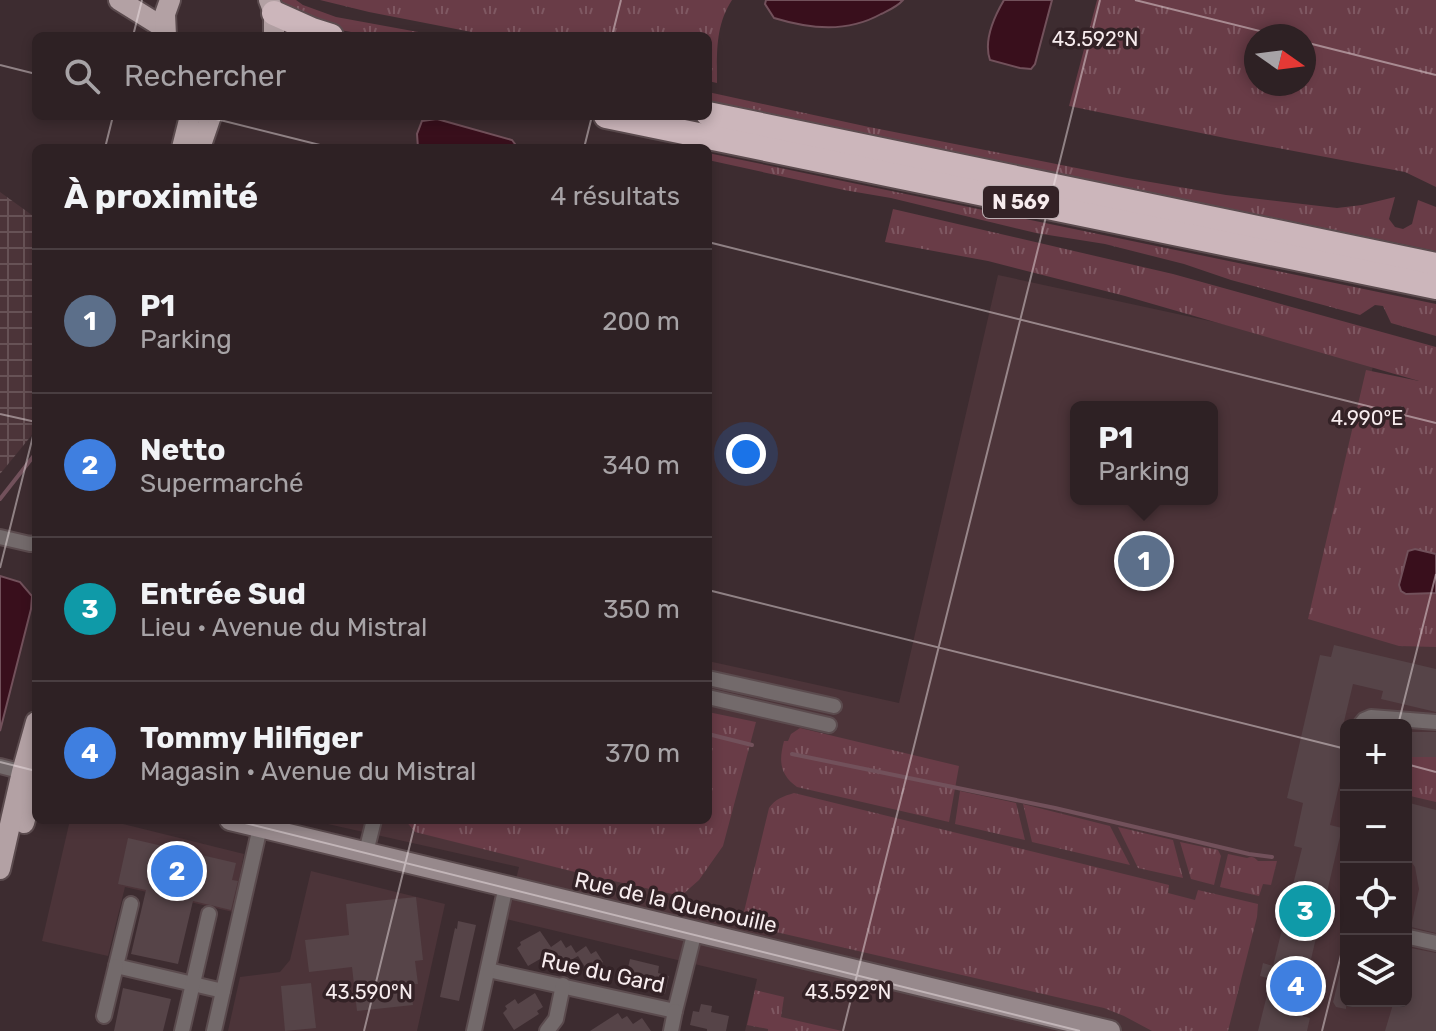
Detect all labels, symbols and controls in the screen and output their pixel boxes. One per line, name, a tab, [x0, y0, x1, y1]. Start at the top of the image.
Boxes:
north arrow	[1244, 24, 1316, 96]
text: 43.592°N	[1052, 27, 1138, 51]
search box	[32, 32, 712, 120]
icon: search	[60, 54, 104, 98]
text: Rechercher	[124, 58, 286, 94]
text: À proximité	[64, 176, 258, 217]
text: 4 résultats	[550, 181, 680, 212]
road number: N 569	[983, 186, 1059, 218]
text: P1	[140, 288, 175, 324]
text: 1	[84, 306, 96, 337]
text: 200 m	[602, 306, 680, 337]
text: Parking	[140, 324, 232, 355]
popup	[1070, 401, 1218, 505]
text: 4.990°E	[1331, 406, 1403, 430]
text: P1	[1098, 420, 1133, 456]
text: Netto	[140, 432, 226, 468]
your location	[726, 434, 766, 474]
text: 2	[82, 450, 98, 481]
text: 340 m	[602, 450, 680, 481]
text: Parking	[1098, 456, 1190, 487]
text: Supermarché	[140, 468, 304, 499]
pin: 1	[1118, 531, 1170, 591]
text: Entrée Sud	[140, 576, 306, 612]
text: 3	[81, 594, 99, 625]
text: 350 m	[603, 594, 680, 625]
text: Lieu · Avenue du Mistral	[140, 612, 427, 643]
map controls	[1340, 719, 1412, 1007]
button: +	[1340, 719, 1412, 791]
text: Tommy Hilfiger	[140, 720, 363, 756]
text: 4	[81, 738, 99, 769]
text: 370 m	[605, 738, 680, 769]
text: Magasin · Avenue du Mistral	[140, 756, 476, 787]
button: −	[1340, 791, 1412, 863]
pin: 2	[151, 841, 203, 901]
button: locate	[1340, 863, 1412, 935]
street label: Rue de la Quenouille	[572, 866, 780, 939]
pin: 3	[1279, 881, 1331, 941]
button: layers	[1340, 935, 1412, 1007]
street label: Rue du Gard	[539, 946, 667, 999]
pin: 4	[1270, 956, 1322, 1016]
text: 43.590°N	[325, 980, 413, 1004]
text: 43.592°N	[805, 980, 891, 1004]

